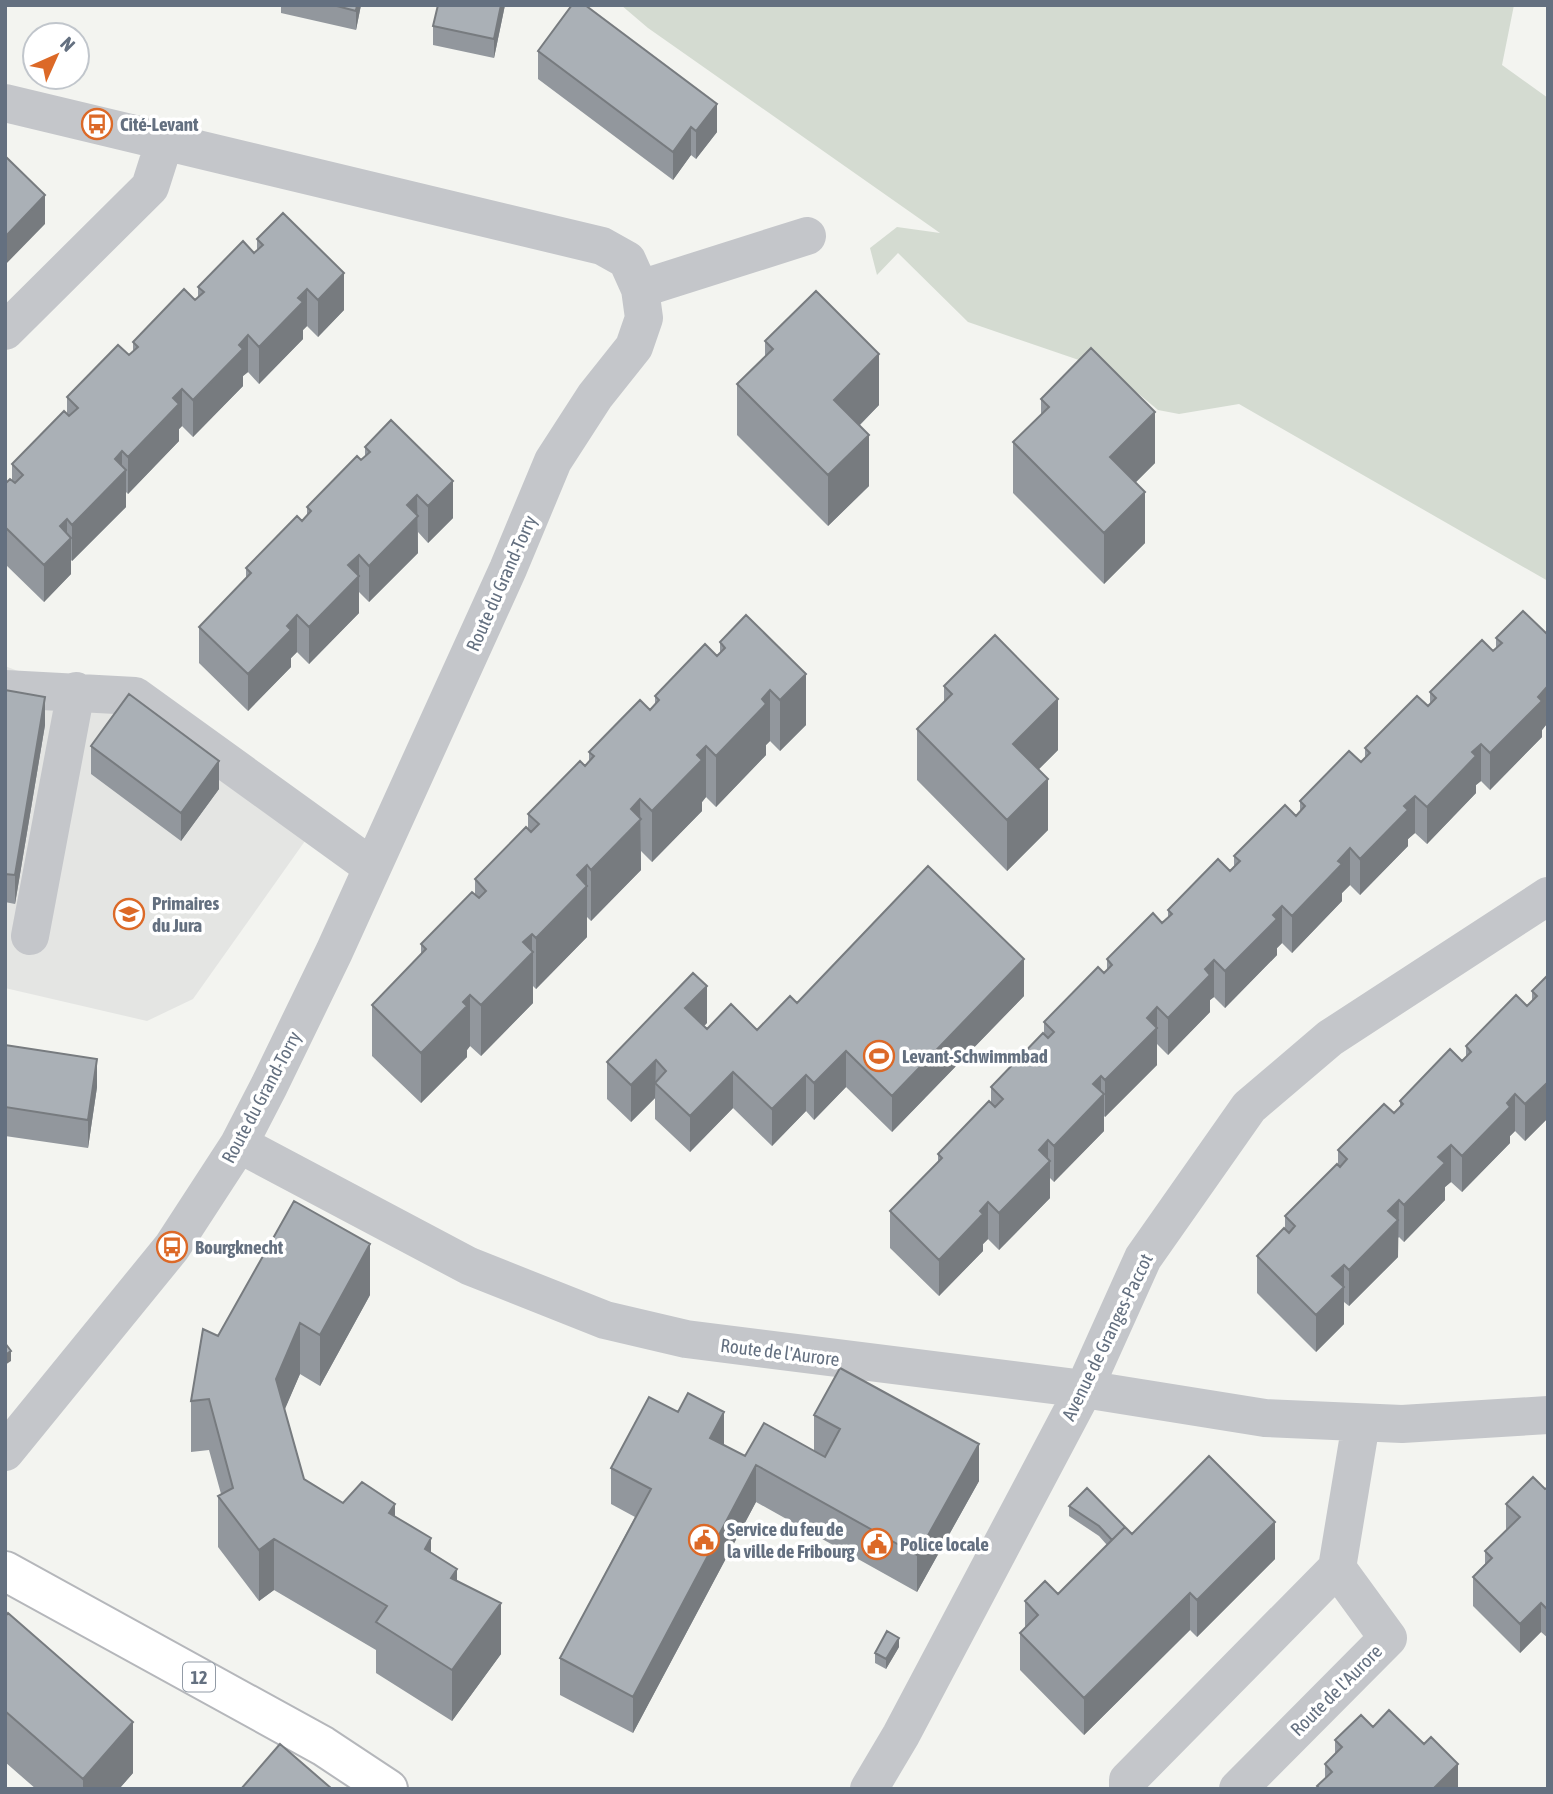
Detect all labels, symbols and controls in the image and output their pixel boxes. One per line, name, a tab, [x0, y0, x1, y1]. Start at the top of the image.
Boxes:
north arrow	[21, 21, 91, 91]
text: N	[56, 32, 80, 56]
bus stop icon: Cité-Levant	[80, 107, 114, 141]
place label: Cité-Levant	[120, 113, 199, 135]
street label: Route du Grand-Torry	[461, 512, 541, 654]
place label: Primaires du Jura	[152, 892, 219, 936]
school or university icon: Primaires du Jura	[112, 897, 146, 931]
street label: Route du Grand-Torry	[217, 1027, 305, 1167]
sports icon: Levant-Schwimmbad	[862, 1039, 896, 1073]
place label: Levant-Schwimmbad	[902, 1045, 1048, 1067]
bus stop icon: Bourgknecht	[155, 1230, 189, 1264]
place label: Bourgknecht	[195, 1236, 284, 1258]
street label: Avenue de Granges-Paccot	[1057, 1250, 1157, 1424]
street label: Route de l'Aurore	[719, 1334, 841, 1370]
place label: Service du feu de la ville de Fribourg	[727, 1518, 855, 1562]
public building icon: Service du feu de la ville de Fribourg	[687, 1523, 721, 1557]
public building icon: Police locale	[860, 1527, 894, 1561]
place label: Police locale	[900, 1533, 989, 1555]
street label: Route de l'Aurore	[1286, 1640, 1386, 1740]
road number: 12	[183, 1662, 215, 1692]

